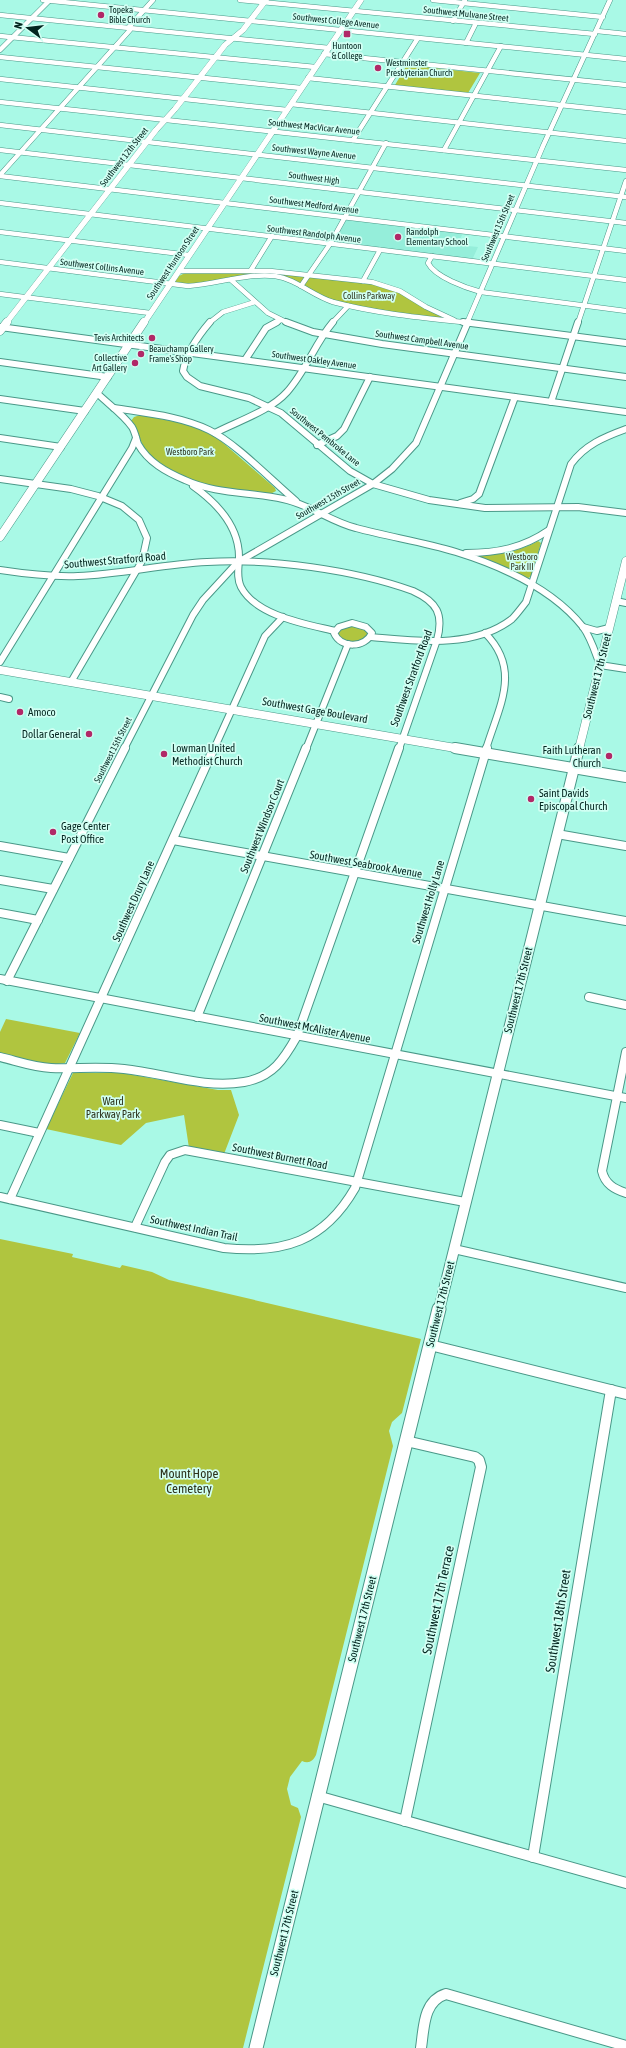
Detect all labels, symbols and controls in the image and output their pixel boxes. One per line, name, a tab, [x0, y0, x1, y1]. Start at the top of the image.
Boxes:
place label: Topeka Bible Church	[109, 5, 150, 25]
street label: Southwest Mulvane Street	[423, 5, 509, 23]
north arrow	[8, 8, 48, 48]
marker: Topeka Bible Church	[96, 10, 106, 20]
street label: Southwest College Avenue	[292, 11, 380, 31]
text: N	[12, 21, 25, 30]
marker: Huntoon & College	[342, 29, 352, 39]
place label: Huntoon & College	[332, 41, 362, 61]
place label: Westminster Presbyterian Church	[386, 58, 452, 78]
marker: Westminster Presbyterian Church	[373, 63, 383, 73]
street label: Southwest MacVicar Avenue	[268, 117, 360, 137]
street label: Southwest 12th Street	[98, 125, 150, 188]
street label: Southwest Wayne Avenue	[271, 143, 357, 161]
street label: Southwest High	[288, 170, 340, 186]
street label: Southwest 15th Street	[479, 193, 517, 263]
street label: Southwest Medford Avenue	[269, 195, 359, 215]
street label: Southwest Randolph Avenue	[267, 223, 361, 245]
street label: Southwest Huntoon Street	[145, 224, 201, 301]
place label: Randolph Elementary School	[406, 227, 468, 247]
marker: Randolph Elementary School	[393, 232, 403, 242]
street label: Southwest Collins Avenue	[59, 257, 145, 277]
park label: Collins Parkway	[343, 291, 395, 301]
street label: Southwest Campbell Avenue	[375, 329, 469, 351]
place label: Tevis Architects	[94, 333, 144, 343]
marker: Tevis Architects	[147, 333, 157, 343]
place label: Beauchamp Gallery Frame's Shop	[149, 344, 214, 364]
marker: Beauchamp Gallery Frame's Shop	[136, 349, 146, 359]
street label: Southwest Oakley Avenue	[271, 349, 357, 371]
place label: Collective Art Gallery	[92, 353, 127, 373]
marker: Collective Art Gallery	[130, 358, 140, 368]
street label: Southwest Pembroke Lane	[288, 406, 362, 468]
park label: Westboro Park	[166, 447, 214, 457]
street label: Southwest 15th Street	[294, 476, 362, 521]
street label: Southwest Stratford Road	[64, 550, 166, 570]
park label: Westboro Park III	[506, 552, 538, 572]
street label: Southwest Stratford Road	[388, 628, 434, 728]
street label: Southwest 17th Street	[581, 632, 613, 720]
street label: Southwest Gage Boulevard	[261, 695, 369, 725]
place label: Amoco	[28, 706, 56, 718]
marker: Amoco	[15, 707, 25, 717]
street label: Southwest 15th Street	[92, 715, 134, 784]
place label: Dollar General	[22, 728, 81, 740]
marker: Dollar General	[84, 729, 94, 739]
place label: Lowman United Methodist Church	[172, 742, 243, 767]
place label: Faith Lutheran Church	[543, 744, 601, 769]
marker: Lowman United Methodist Church	[159, 749, 169, 759]
marker: Faith Lutheran Church	[604, 751, 614, 761]
street label: Southwest Windsor Court	[238, 777, 286, 875]
place label: Saint Davids Episcopal Church	[539, 787, 608, 812]
marker: Saint Davids Episcopal Church	[526, 794, 536, 804]
place label: Gage Center Post Office	[61, 820, 110, 845]
marker: Gage Center Post Office	[48, 827, 58, 837]
street label: Southwest Seabrook Avenue	[309, 848, 423, 880]
street label: Southwest Drury Lane	[110, 859, 156, 943]
street label: Southwest Holly Lane	[410, 859, 446, 945]
street label: Southwest 17th Street	[502, 946, 534, 1034]
street label: Southwest McAlister Avenue	[258, 1011, 372, 1045]
park label: Ward Parkway Park	[86, 1095, 140, 1120]
street label: Southwest Burnett Road	[231, 1141, 329, 1171]
street label: Southwest Indian Trail	[149, 1213, 239, 1243]
street label: Southwest 17th Street	[424, 1260, 456, 1348]
park label: Mount Hope Cemetery	[160, 1466, 218, 1496]
street label: Southwest 17th Terrace	[419, 1544, 457, 1656]
street label: Southwest 18th Street	[542, 1568, 574, 1674]
street label: Southwest 17th Street	[346, 1575, 378, 1663]
street label: Southwest 17th Street	[268, 1889, 300, 1977]

